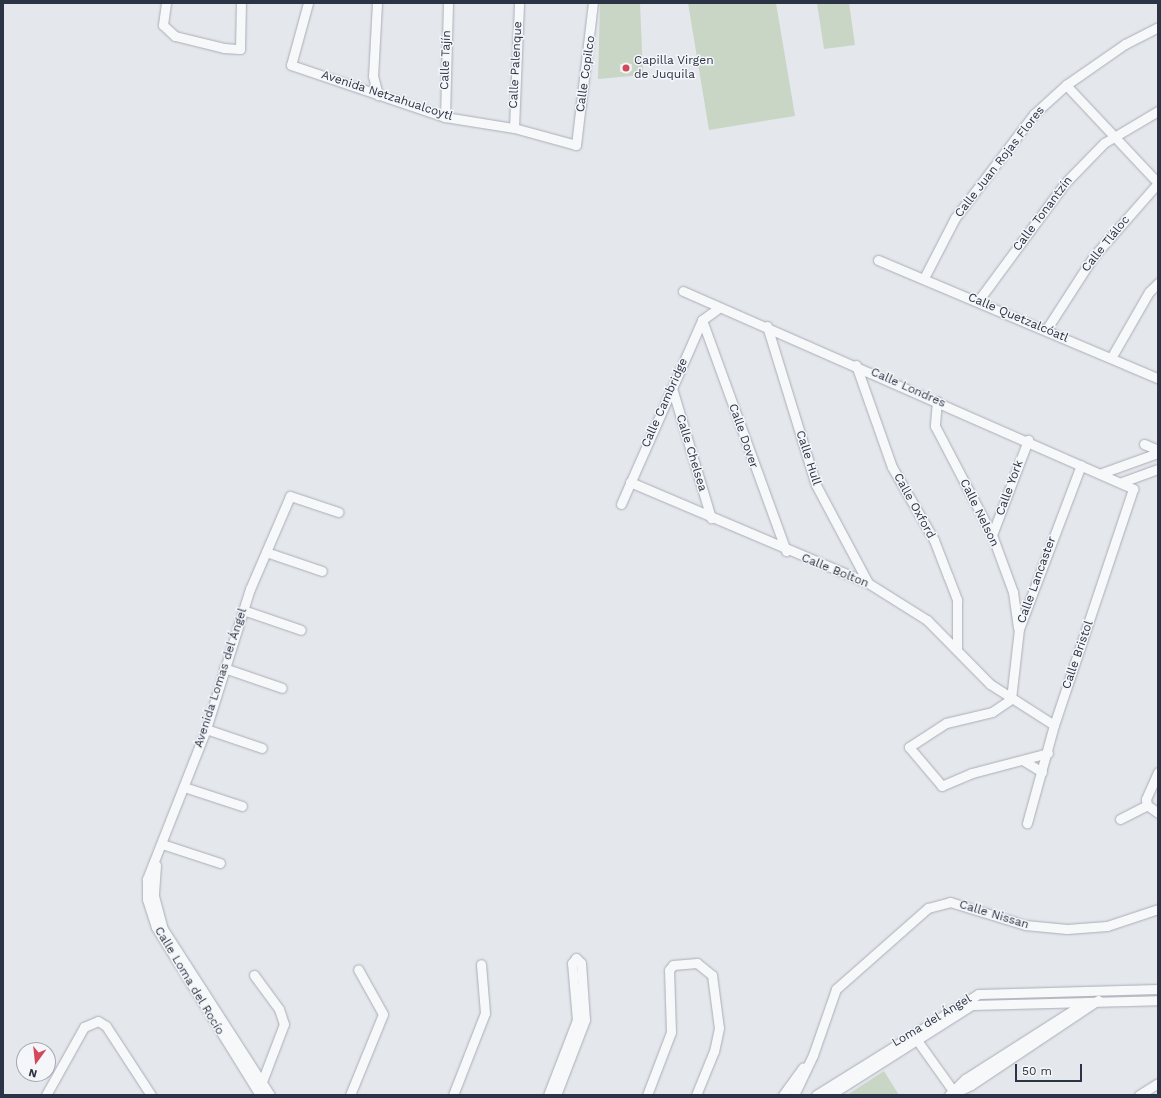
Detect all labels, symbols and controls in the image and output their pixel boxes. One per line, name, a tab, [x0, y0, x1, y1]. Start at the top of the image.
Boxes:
street label: Calle Palenque	[507, 21, 525, 109]
street label: Calle Tajín	[438, 30, 454, 90]
street label: Calle Copilco	[574, 35, 598, 113]
place label: Capilla Virgen de Juquila	[634, 54, 714, 82]
marker: Capilla Virgen de Juquila	[621, 63, 631, 73]
street label: Avenida Netzahualcoytl	[319, 68, 455, 124]
street label: Calle Juan Rojas Flores	[952, 103, 1048, 221]
street label: Calle Tonantzín	[1010, 174, 1076, 254]
street label: Calle Tláloc	[1079, 213, 1133, 275]
street label: Calle Quetzalcóatl	[966, 290, 1070, 346]
street label: Calle Cambridge	[639, 356, 691, 450]
street label: Calle Londres	[868, 365, 948, 411]
street label: Calle Dover	[725, 402, 761, 470]
street label: Calle Chelsea	[672, 413, 710, 493]
street label: Calle Hull	[792, 429, 824, 487]
street label: Calle York	[993, 458, 1027, 518]
street label: Calle Oxford	[890, 471, 938, 541]
street label: Calle Nelson	[956, 477, 1002, 549]
street label: Calle Lancaster	[1015, 535, 1059, 625]
street label: Calle Bolton	[799, 551, 871, 591]
street label: Avenida Lomas del Ángel	[191, 606, 251, 750]
street label: Calle Bristol	[1060, 619, 1096, 691]
street label: Calle Nissan	[957, 898, 1031, 932]
street label: Calle Loma del Rocío	[151, 924, 227, 1038]
street label: Loma del Ángel	[889, 991, 975, 1051]
north arrow	[16, 1042, 56, 1082]
scale bar	[1017, 1056, 1084, 1082]
text: 50 m	[1022, 1064, 1052, 1078]
text: N	[27, 1066, 39, 1080]

